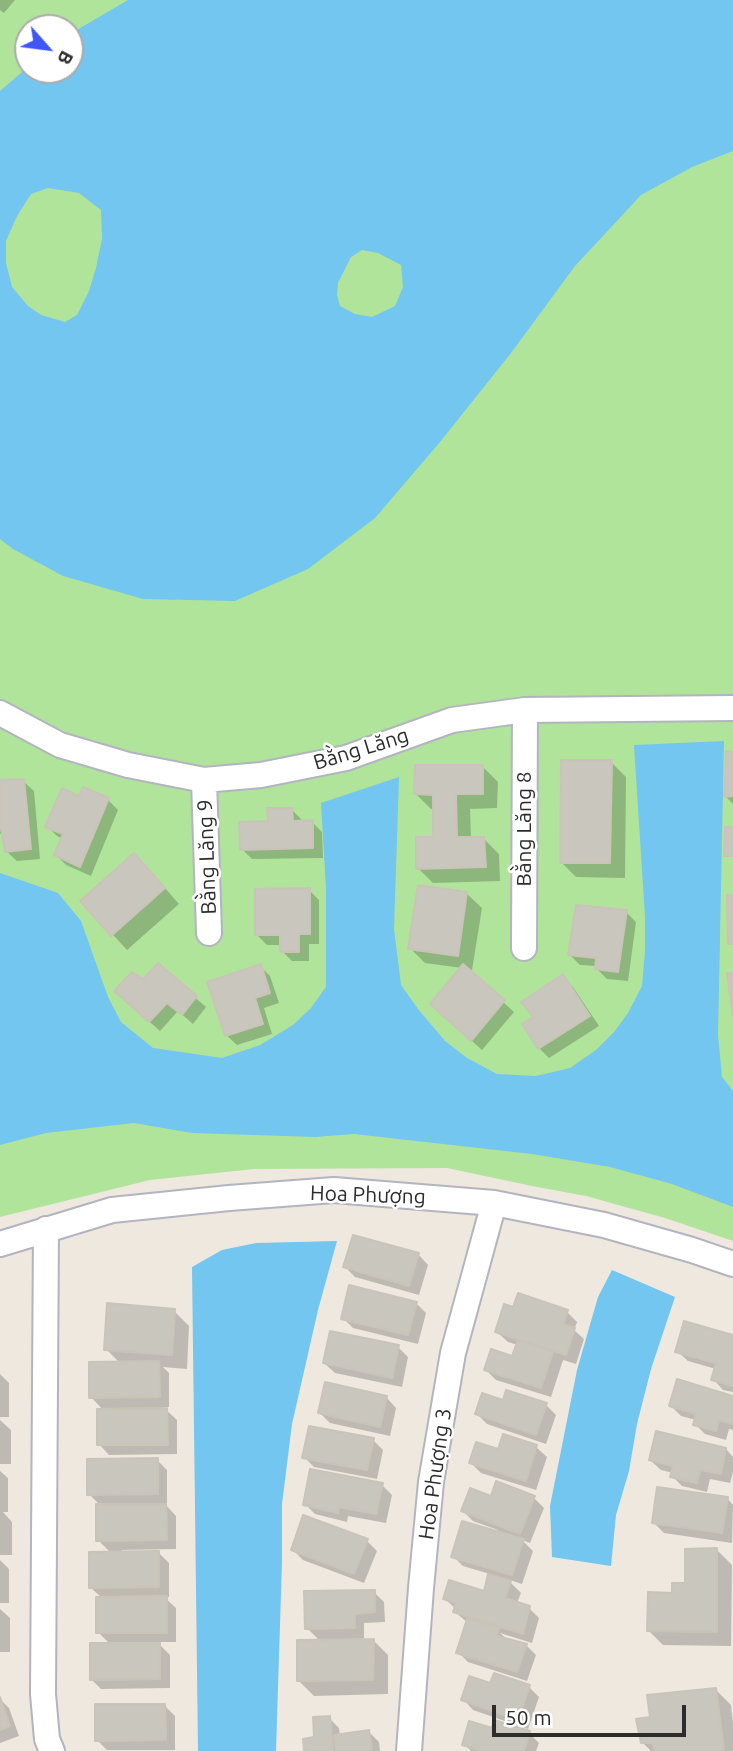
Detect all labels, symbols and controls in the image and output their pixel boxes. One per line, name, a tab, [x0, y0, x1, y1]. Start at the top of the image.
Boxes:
north arrow	[14, 14, 84, 84]
text: B	[53, 47, 78, 69]
street label: Bằng Lăng	[310, 723, 412, 775]
street label: Bằng Lăng 8	[511, 771, 537, 887]
street label: Bằng Lăng 9	[192, 799, 222, 915]
street label: Hoa Phượng	[310, 1180, 426, 1210]
street label: Hoa Phượng 3	[413, 1407, 457, 1541]
scale bar	[495, 1692, 689, 1736]
text: 50 m	[505, 1705, 552, 1729]

